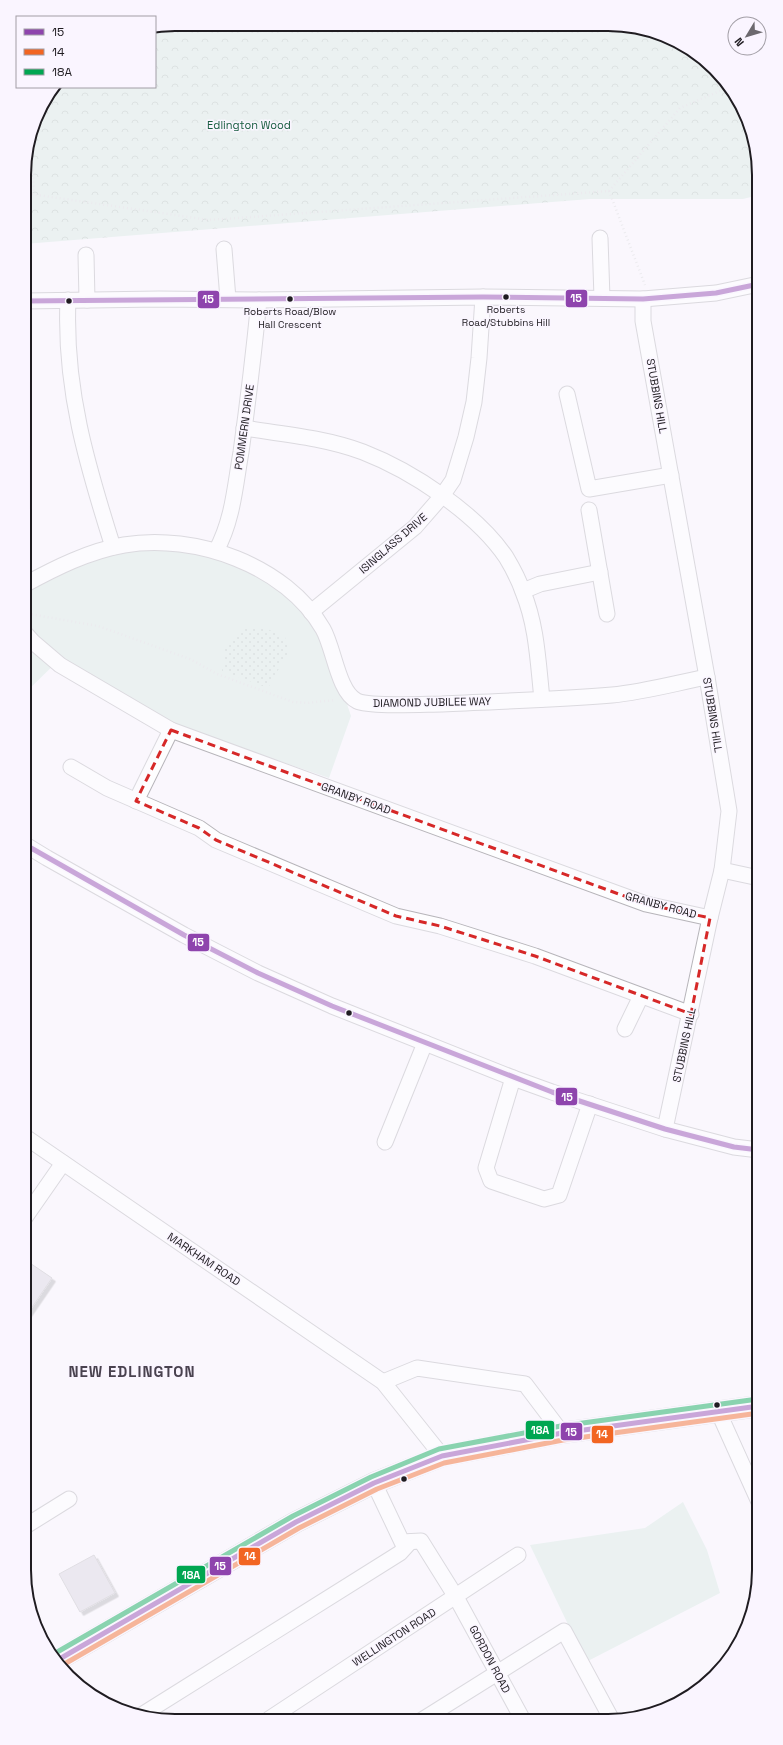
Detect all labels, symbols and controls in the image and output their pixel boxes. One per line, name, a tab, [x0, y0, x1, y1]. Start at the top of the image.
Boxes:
legend	[16, 16, 156, 88]
north arrow	[727, 16, 767, 56]
text: 15	[52, 24, 64, 40]
text: N	[731, 35, 747, 49]
text: 14	[52, 44, 65, 60]
text: 18A	[52, 64, 72, 80]
park label: Edlington Wood	[207, 118, 291, 132]
line badge: 15	[565, 289, 588, 308]
line badge: 15	[197, 290, 220, 309]
text: 15	[570, 291, 582, 305]
text: 15	[202, 292, 214, 306]
marker: Roberts Road/Stubbins Hill	[501, 292, 511, 302]
marker: Roberts Road/Blow Hall Crescent	[285, 294, 295, 304]
unlabelled marker	[64, 296, 74, 306]
place label: Roberts Road/Stubbins Hill	[462, 303, 550, 329]
place label: Roberts Road/Blow Hall Crescent	[244, 305, 336, 331]
street label: STUBBINS HILL	[643, 357, 671, 435]
street label: POMMERN DRIVE	[231, 383, 257, 471]
street label: ISINGLASS DRIVE	[356, 510, 430, 576]
street label: STUBBINS HILL	[700, 676, 726, 754]
street label: DIAMOND JUBILEE WAY	[373, 694, 492, 710]
street label: GRANBY ROAD	[319, 779, 393, 817]
street label: GRANBY ROAD	[624, 889, 698, 921]
line badge: 15	[187, 933, 210, 952]
text: 15	[192, 935, 204, 949]
street label: STUBBINS HILL	[669, 1006, 699, 1084]
unlabelled marker	[344, 1008, 354, 1018]
line badge: 15	[555, 1087, 578, 1106]
text: 15	[561, 1090, 573, 1104]
street label: MARKHAM ROAD	[165, 1229, 243, 1289]
district label: NEW EDLINGTON	[68, 1362, 196, 1381]
unlabelled marker	[712, 1400, 722, 1410]
line badge: 18A	[525, 1420, 555, 1440]
line badge: 15	[560, 1422, 583, 1441]
text: 18A	[531, 1423, 549, 1437]
text: 15	[565, 1425, 577, 1439]
line badge: 14	[591, 1425, 614, 1444]
text: 14	[596, 1427, 608, 1441]
unlabelled marker	[399, 1474, 409, 1484]
line badge: 14	[238, 1547, 261, 1566]
text: 14	[244, 1549, 256, 1563]
line badge: 15	[209, 1556, 232, 1576]
text: 15	[214, 1559, 226, 1573]
line badge: 18A	[176, 1565, 206, 1584]
text: 18A	[182, 1568, 200, 1582]
street label: WELLINGTON ROAD	[350, 1605, 438, 1669]
street label: GORDON ROAD	[466, 1623, 514, 1695]

